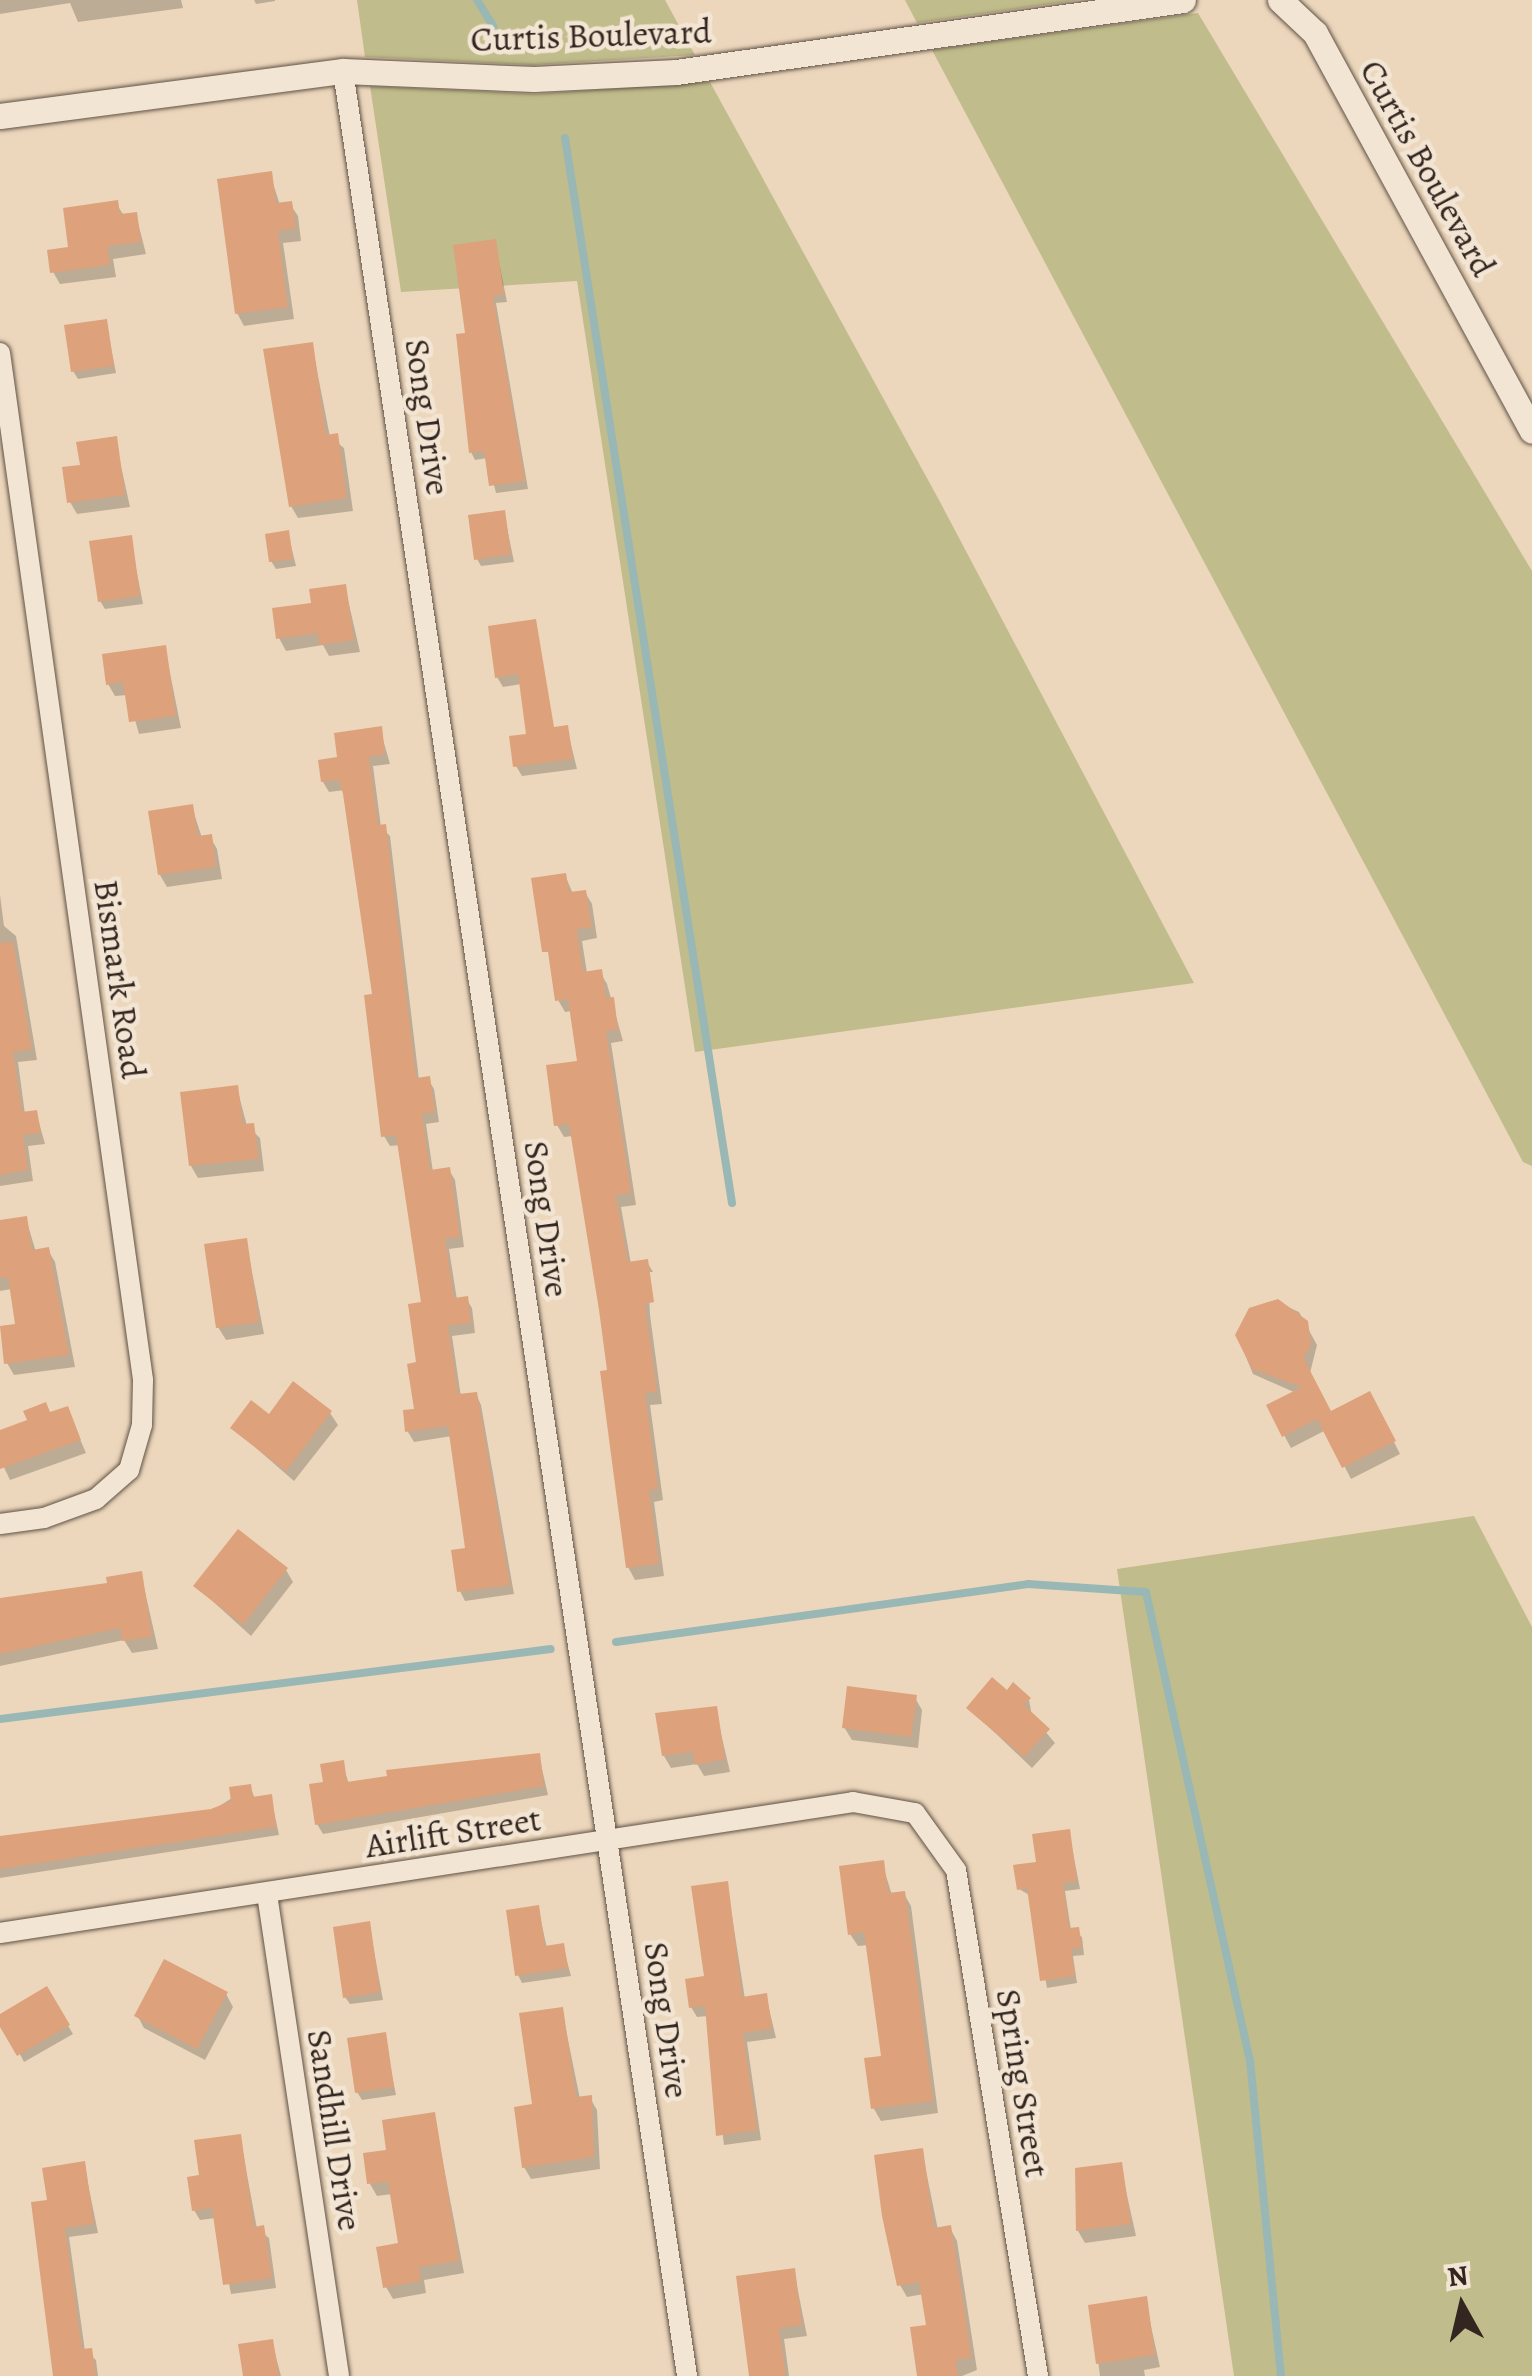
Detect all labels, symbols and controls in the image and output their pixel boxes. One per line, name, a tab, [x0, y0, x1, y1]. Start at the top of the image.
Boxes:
street label: Curtis Boulevard	[470, 10, 712, 60]
street label: Curtis Boulevard	[1351, 52, 1505, 284]
street label: Song Drive	[396, 336, 460, 498]
street label: Bismark Road	[85, 877, 155, 1081]
street label: Song Drive	[515, 1138, 579, 1300]
street label: Airlift Street	[362, 1797, 544, 1867]
street label: Song Drive	[635, 1939, 699, 2101]
street label: Spring Street	[987, 1986, 1059, 2180]
street label: Sandhill Drive	[298, 2026, 372, 2234]
north arrow	[1412, 2256, 1512, 2356]
text: N	[1445, 2256, 1471, 2297]

